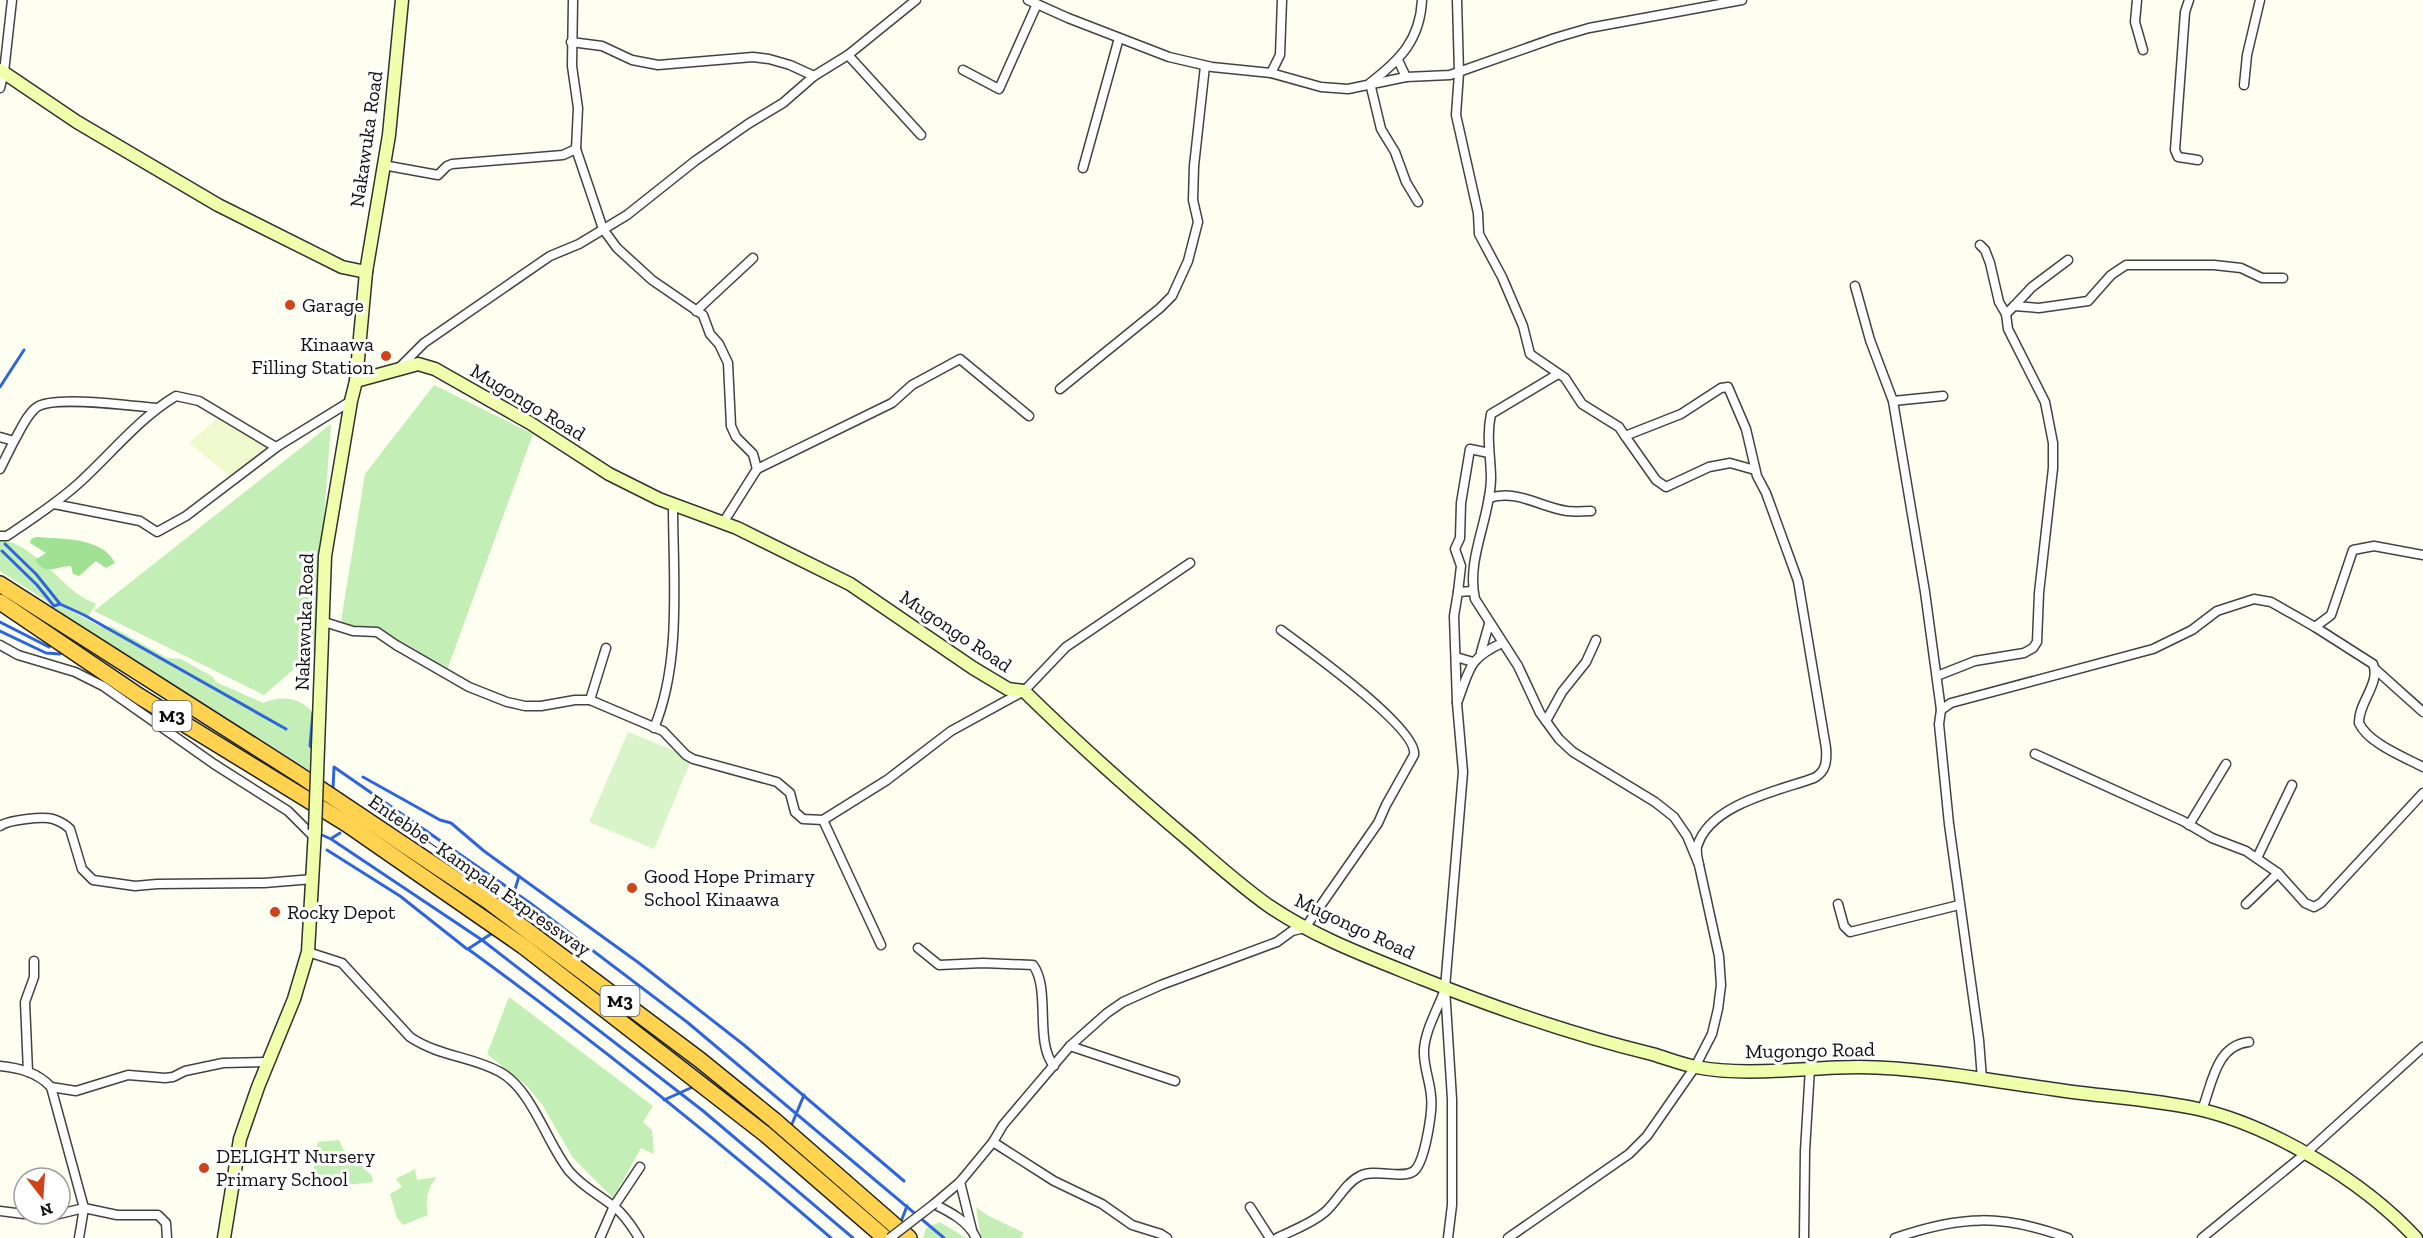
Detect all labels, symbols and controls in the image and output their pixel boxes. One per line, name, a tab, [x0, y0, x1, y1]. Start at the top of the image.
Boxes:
street label: Nakawuka Road	[345, 69, 387, 209]
place label: Garage	[302, 293, 364, 317]
marker: Garage	[283, 298, 297, 312]
place label: Kinaawa Filling Station	[252, 332, 375, 379]
marker: Kinaawa Filling Station	[379, 349, 393, 363]
street label: Mugongo Road	[466, 358, 590, 446]
street label: Nakawuka Road	[290, 553, 318, 691]
street label: Mugongo Road	[895, 585, 1017, 677]
road number: M3	[152, 701, 192, 731]
street label: Entebbe–Kampala Expressway	[364, 789, 596, 962]
place label: Good Hope Primary School Kinaawa	[644, 864, 815, 911]
marker: Good Hope Primary School Kinaawa	[625, 881, 639, 895]
street label: Mugongo Road	[1291, 888, 1419, 964]
place label: Rocky Depot	[287, 900, 396, 924]
marker: Rocky Depot	[268, 905, 282, 919]
road number: M3	[600, 986, 640, 1016]
street label: Mugongo Road	[1745, 1037, 1875, 1063]
place label: DELIGHT Nursery Primary School	[216, 1144, 376, 1191]
marker: DELIGHT Nursery Primary School	[197, 1161, 211, 1175]
north arrow	[12, 1166, 72, 1226]
text: N	[38, 1199, 55, 1221]

